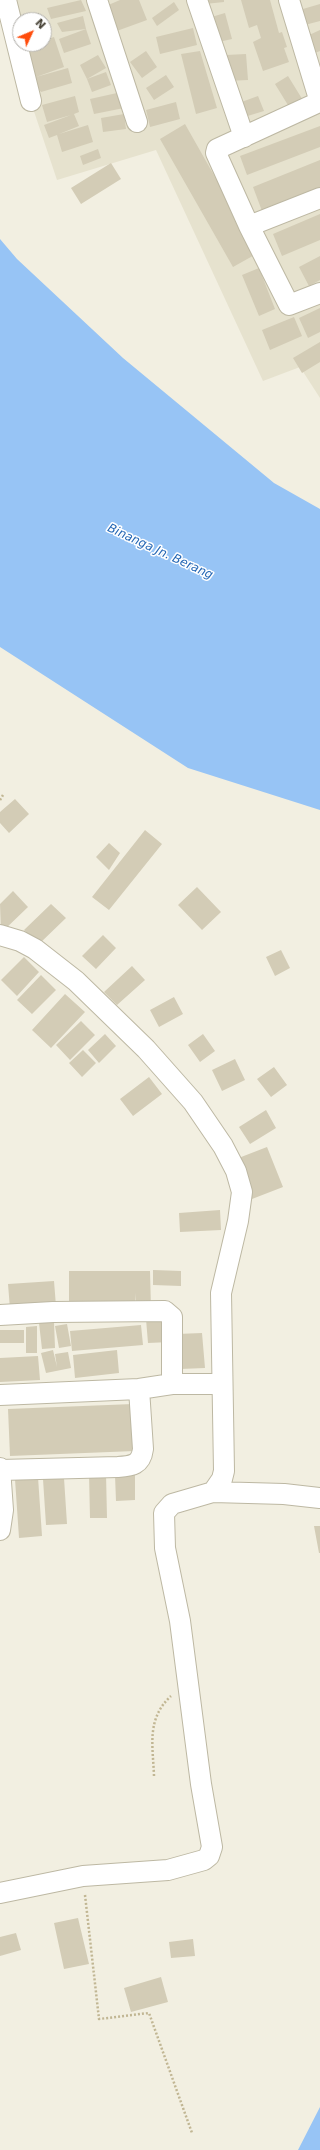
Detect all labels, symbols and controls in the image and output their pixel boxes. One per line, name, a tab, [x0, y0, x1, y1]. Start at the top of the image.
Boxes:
north arrow	[12, 12, 52, 52]
text: N	[32, 16, 48, 32]
water label: Binanga Jn. Berang	[105, 521, 215, 583]

